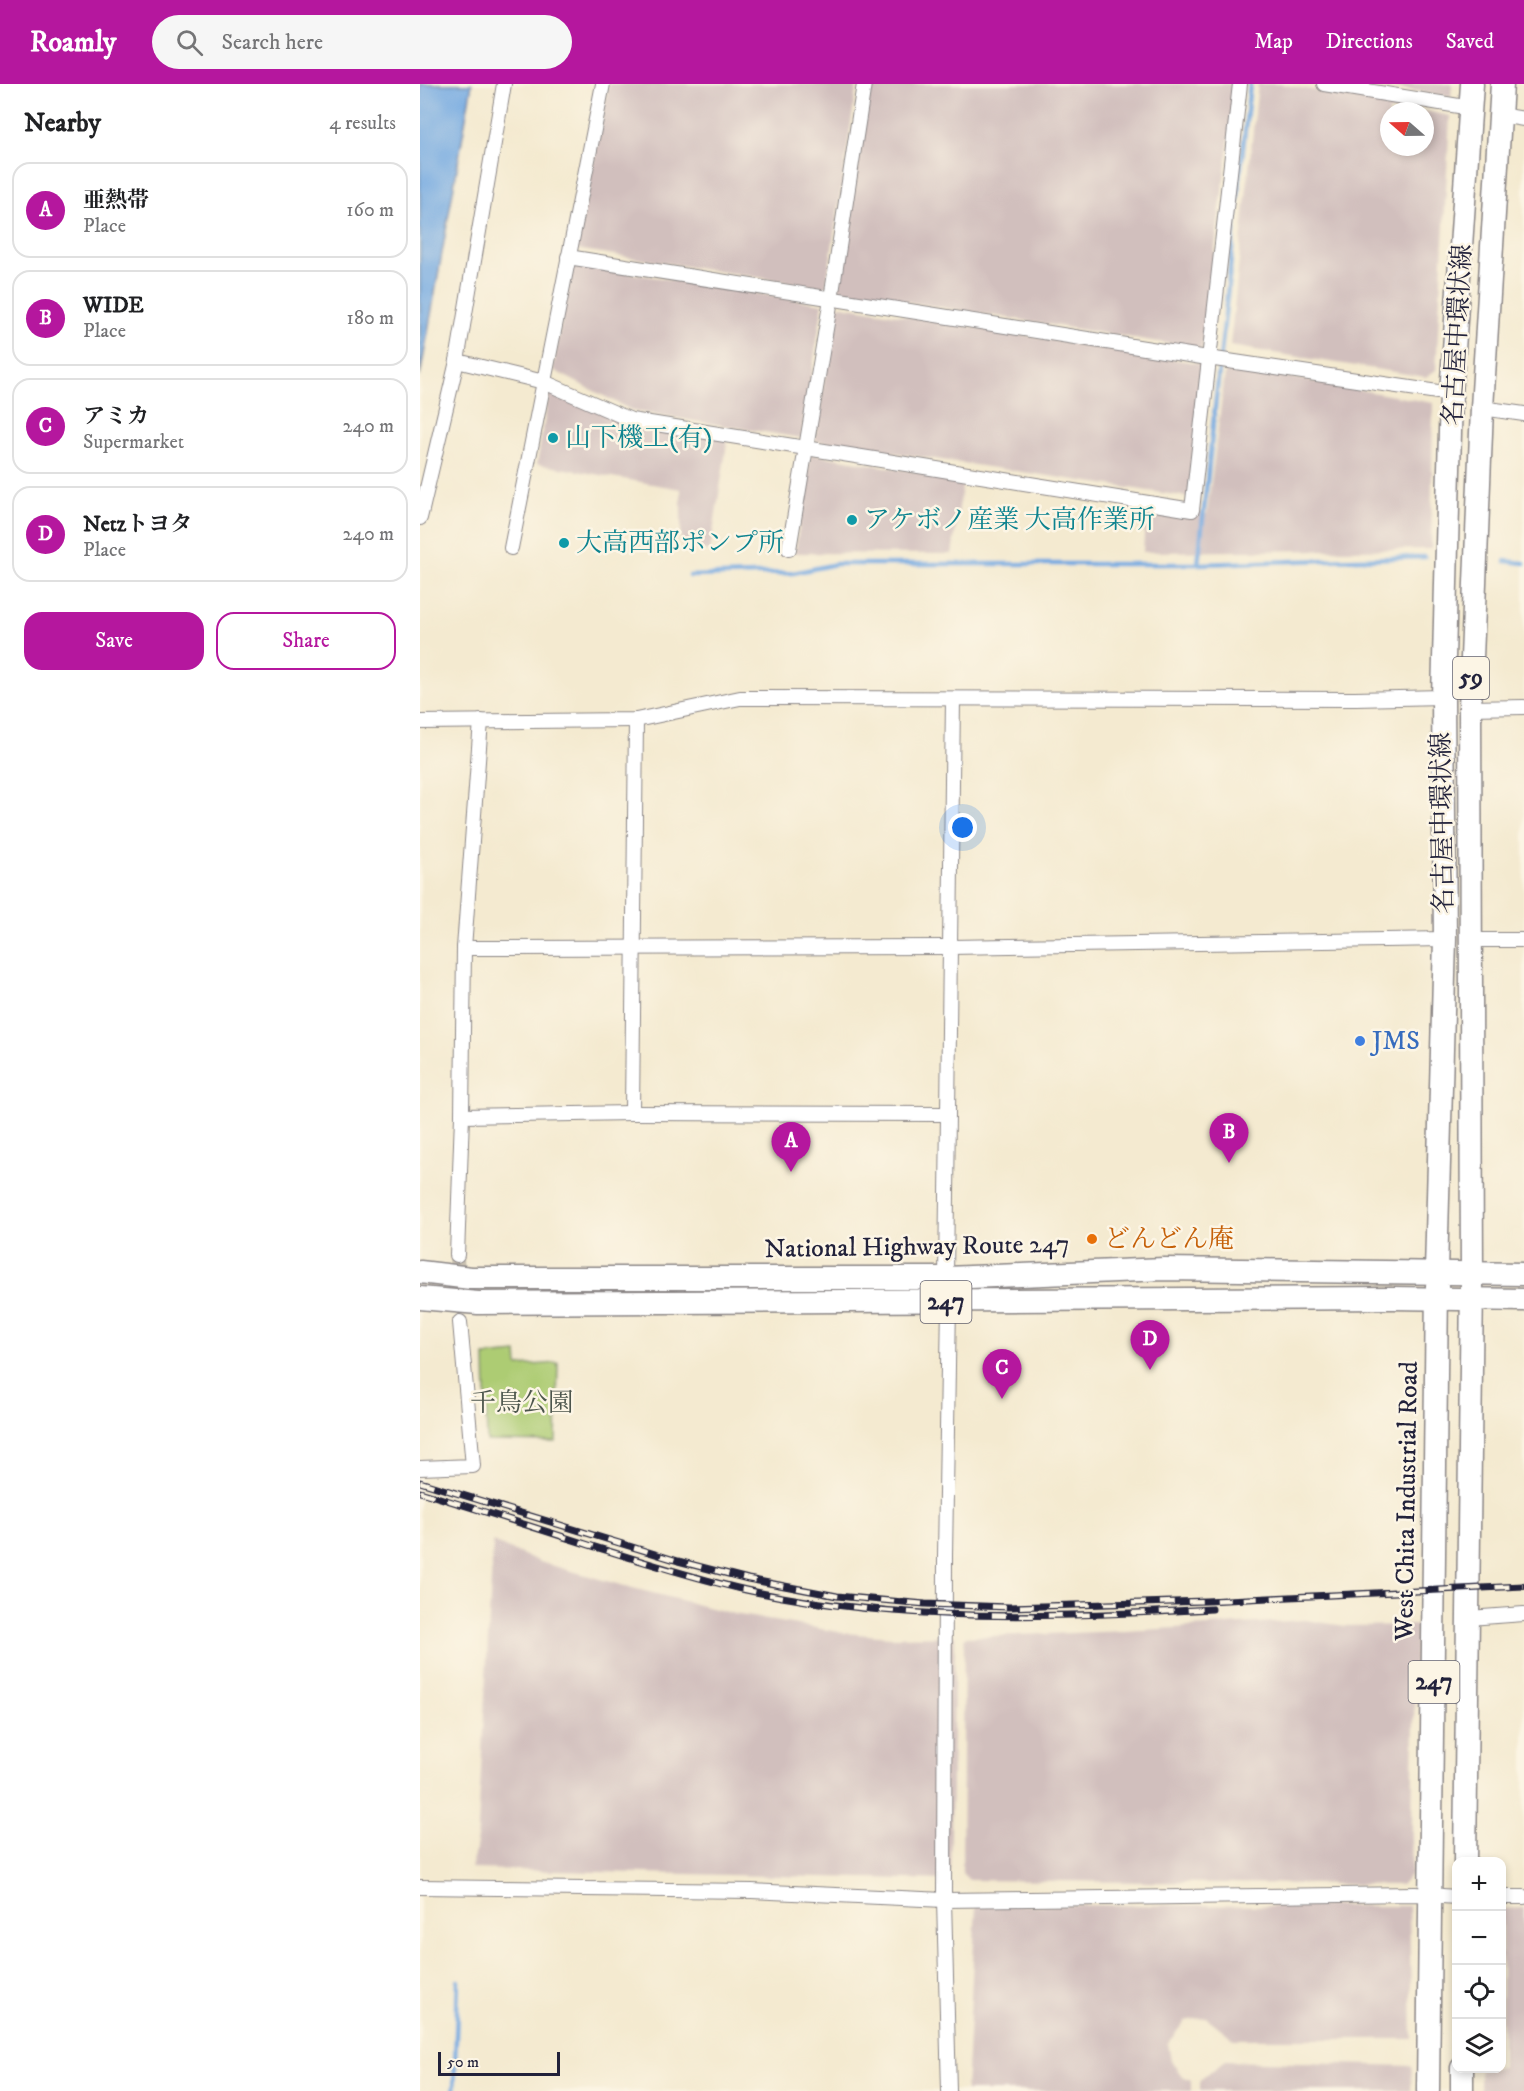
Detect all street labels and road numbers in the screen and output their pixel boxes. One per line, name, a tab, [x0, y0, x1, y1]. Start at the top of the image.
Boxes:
street label: 名古屋中環状線	[1437, 243, 1479, 427]
road number: 59	[1453, 657, 1489, 699]
street label: 名古屋中環状線	[1425, 732, 1461, 914]
street label: National Highway Route 247	[764, 1228, 1070, 1266]
road number: 247	[920, 1281, 972, 1323]
street label: West Chita Industrial Road	[1388, 1361, 1426, 1642]
road number: 247	[1408, 1661, 1460, 1703]

